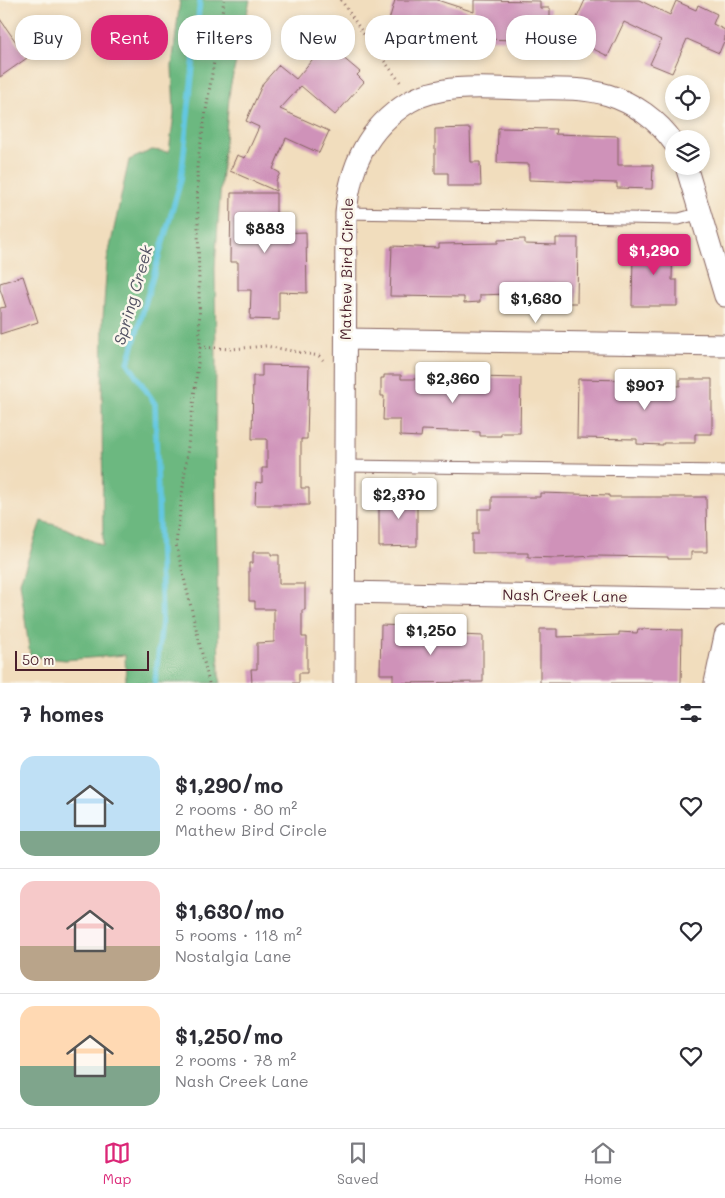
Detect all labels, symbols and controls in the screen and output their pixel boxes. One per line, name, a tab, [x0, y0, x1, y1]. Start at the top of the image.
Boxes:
chip: Buy	[15, 15, 81, 60]
chip: Rent	[91, 15, 168, 60]
chip: Filters	[178, 15, 271, 60]
chip: New	[281, 15, 355, 60]
chip: Apartment	[365, 15, 496, 60]
chip: House	[506, 15, 596, 60]
map controls	[665, 75, 710, 175]
button: locate	[665, 75, 710, 120]
button: layers	[665, 130, 710, 175]
street label: Mathew Bird Circle	[335, 198, 357, 340]
pin: $883	[235, 212, 295, 254]
text: $883	[245, 217, 285, 238]
pin: $1,290	[613, 234, 695, 276]
text: $1,290	[629, 239, 679, 260]
water label: Spring Creek	[108, 242, 157, 347]
pin: $1,630	[495, 282, 577, 324]
text: $1,630	[510, 287, 562, 308]
pin: $2,360	[412, 362, 494, 404]
text: $2,360	[426, 367, 480, 388]
pin: $907	[615, 368, 675, 411]
text: $907	[626, 374, 664, 395]
pin: $2,370	[358, 478, 440, 520]
text: $2,370	[373, 483, 425, 504]
street label: Nash Creek Lane	[502, 584, 628, 606]
pin: $1,250	[390, 614, 472, 656]
text: $1,250	[406, 619, 456, 640]
scale bar	[15, 648, 149, 671]
text: 50 m	[22, 650, 54, 669]
icon: filters	[677, 699, 705, 727]
text: 7 homes	[20, 700, 104, 727]
text: $1,290/mo	[175, 771, 283, 798]
icon: home	[60, 776, 120, 836]
icon: heart	[677, 792, 705, 820]
text: 2 rooms · 80 m²	[175, 798, 297, 819]
text: Mathew Bird Circle	[175, 819, 327, 840]
text: $1,630/mo	[175, 897, 284, 924]
icon: home	[60, 901, 120, 961]
icon: heart	[677, 917, 705, 945]
text: 5 rooms · 118 m²	[175, 924, 302, 945]
text: Nostalgia Lane	[175, 945, 292, 966]
text: $1,250/mo	[175, 1022, 283, 1049]
icon: home	[60, 1026, 120, 1086]
icon: heart	[677, 1042, 705, 1070]
text: 2 rooms · 78 m²	[175, 1049, 296, 1070]
text: Nash Creek Lane	[175, 1070, 309, 1091]
tab: Map	[103, 1139, 131, 1188]
tab: Saved	[337, 1139, 378, 1188]
tab: Home	[584, 1139, 622, 1188]

